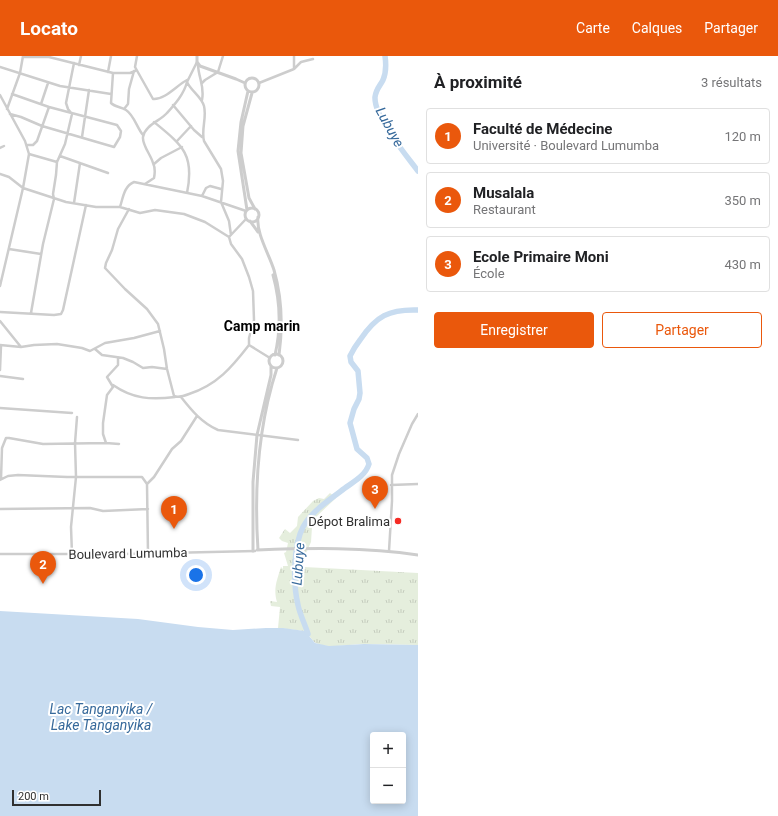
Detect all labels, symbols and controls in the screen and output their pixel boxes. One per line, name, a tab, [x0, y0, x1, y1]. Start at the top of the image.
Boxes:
text: Locato	[20, 17, 78, 40]
text: Carte	[576, 20, 610, 36]
text: Calques	[632, 20, 682, 36]
text: Partager	[704, 20, 758, 36]
text: À proximité	[434, 72, 522, 92]
text: 3 résultats	[701, 75, 762, 90]
water label: Lubuye	[373, 104, 407, 150]
text: Faculté de Médecine	[473, 120, 612, 138]
text: 1	[444, 129, 452, 144]
text: 120 m	[724, 129, 761, 144]
text: Université · Boulevard Lumumba	[473, 138, 659, 153]
text: Musalala	[473, 184, 534, 202]
text: 2	[444, 193, 452, 208]
text: 350 m	[724, 193, 761, 208]
text: Restaurant	[473, 202, 536, 217]
text: Ecole Primaire Moni	[473, 248, 609, 266]
text: 3	[444, 257, 452, 272]
text: 430 m	[724, 257, 761, 272]
text: École	[473, 266, 505, 281]
button: Enregistrer	[434, 312, 594, 348]
button: Partager	[602, 312, 762, 348]
district label: Camp marin	[224, 318, 300, 334]
pin: 3	[362, 476, 388, 509]
pin: 1	[161, 496, 187, 529]
place label: Dépot Bralima	[308, 514, 390, 529]
marker: Dépot Bralima	[393, 516, 403, 526]
water label: Lubuye	[289, 542, 307, 586]
street label: Boulevard Lumumba	[68, 545, 188, 562]
pin: 2	[30, 551, 56, 584]
your location	[186, 565, 206, 585]
water label: Lac Tanganyika / Lake Tanganyika	[50, 701, 154, 733]
map controls	[370, 732, 406, 804]
button: +	[370, 732, 406, 768]
button: −	[370, 768, 406, 804]
scale bar	[12, 788, 101, 807]
text: 200 m	[18, 790, 49, 803]

